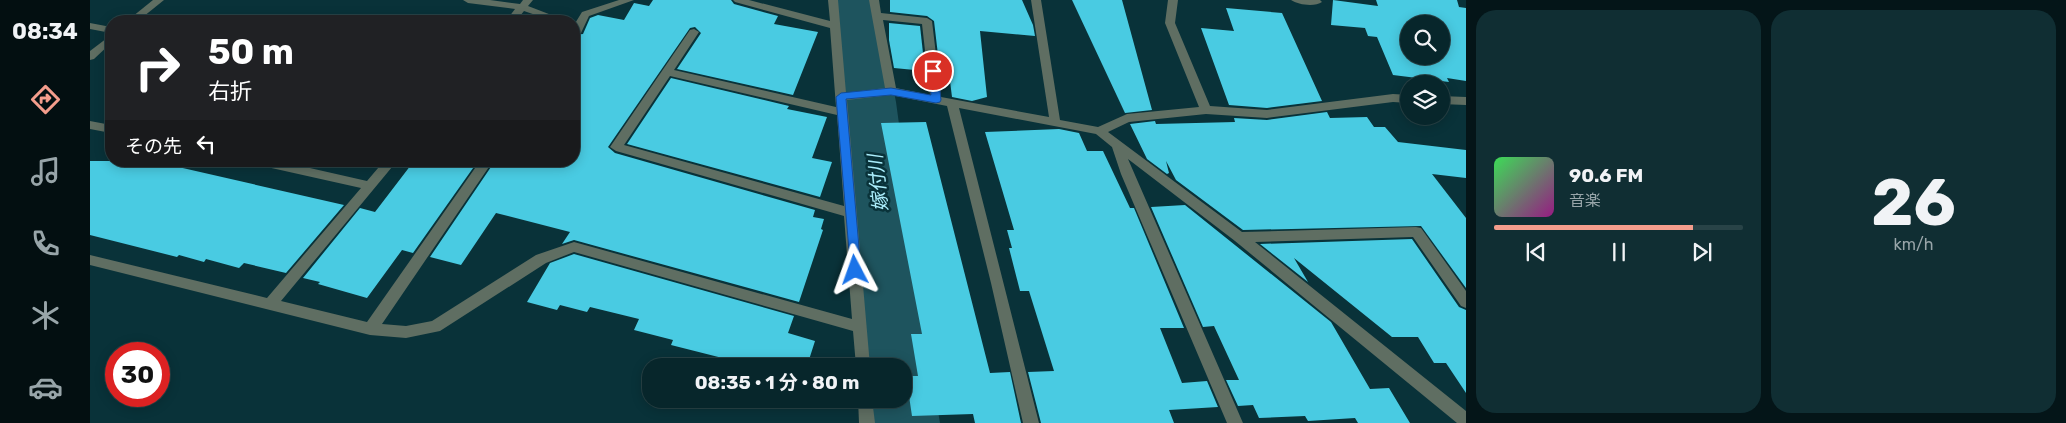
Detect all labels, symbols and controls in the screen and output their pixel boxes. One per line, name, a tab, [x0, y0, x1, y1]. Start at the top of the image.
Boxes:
map controls	[1400, 15, 1450, 125]
button: search	[1400, 15, 1450, 65]
text: 08:34	[12, 18, 78, 45]
text: 50 m	[208, 31, 294, 73]
icon: right	[125, 35, 190, 100]
pin	[912, 50, 954, 92]
icon: arrive	[919, 57, 947, 85]
button: layers	[1400, 75, 1450, 125]
text: 右折	[208, 78, 252, 105]
icon: directions	[28, 82, 63, 117]
icon: left	[192, 130, 220, 158]
text: その先	[125, 135, 182, 158]
water label: 嫁付川	[863, 151, 892, 213]
icon: music	[28, 154, 63, 189]
text: 90.6 FM	[1569, 164, 1643, 187]
text: 26	[1871, 164, 1956, 241]
text: 音楽	[1569, 191, 1601, 210]
icon: phone	[28, 226, 63, 261]
text: km/h	[1894, 235, 1933, 254]
icon: previous	[1522, 238, 1550, 266]
icon: pause	[1605, 238, 1633, 266]
icon: next	[1688, 238, 1716, 266]
position arrow	[828, 243, 880, 295]
icon: climate	[28, 298, 63, 333]
speed limit sign: 30	[105, 342, 170, 407]
icon: car	[28, 370, 63, 405]
text: 08:35 · 1 分 · 80 m	[695, 371, 859, 394]

